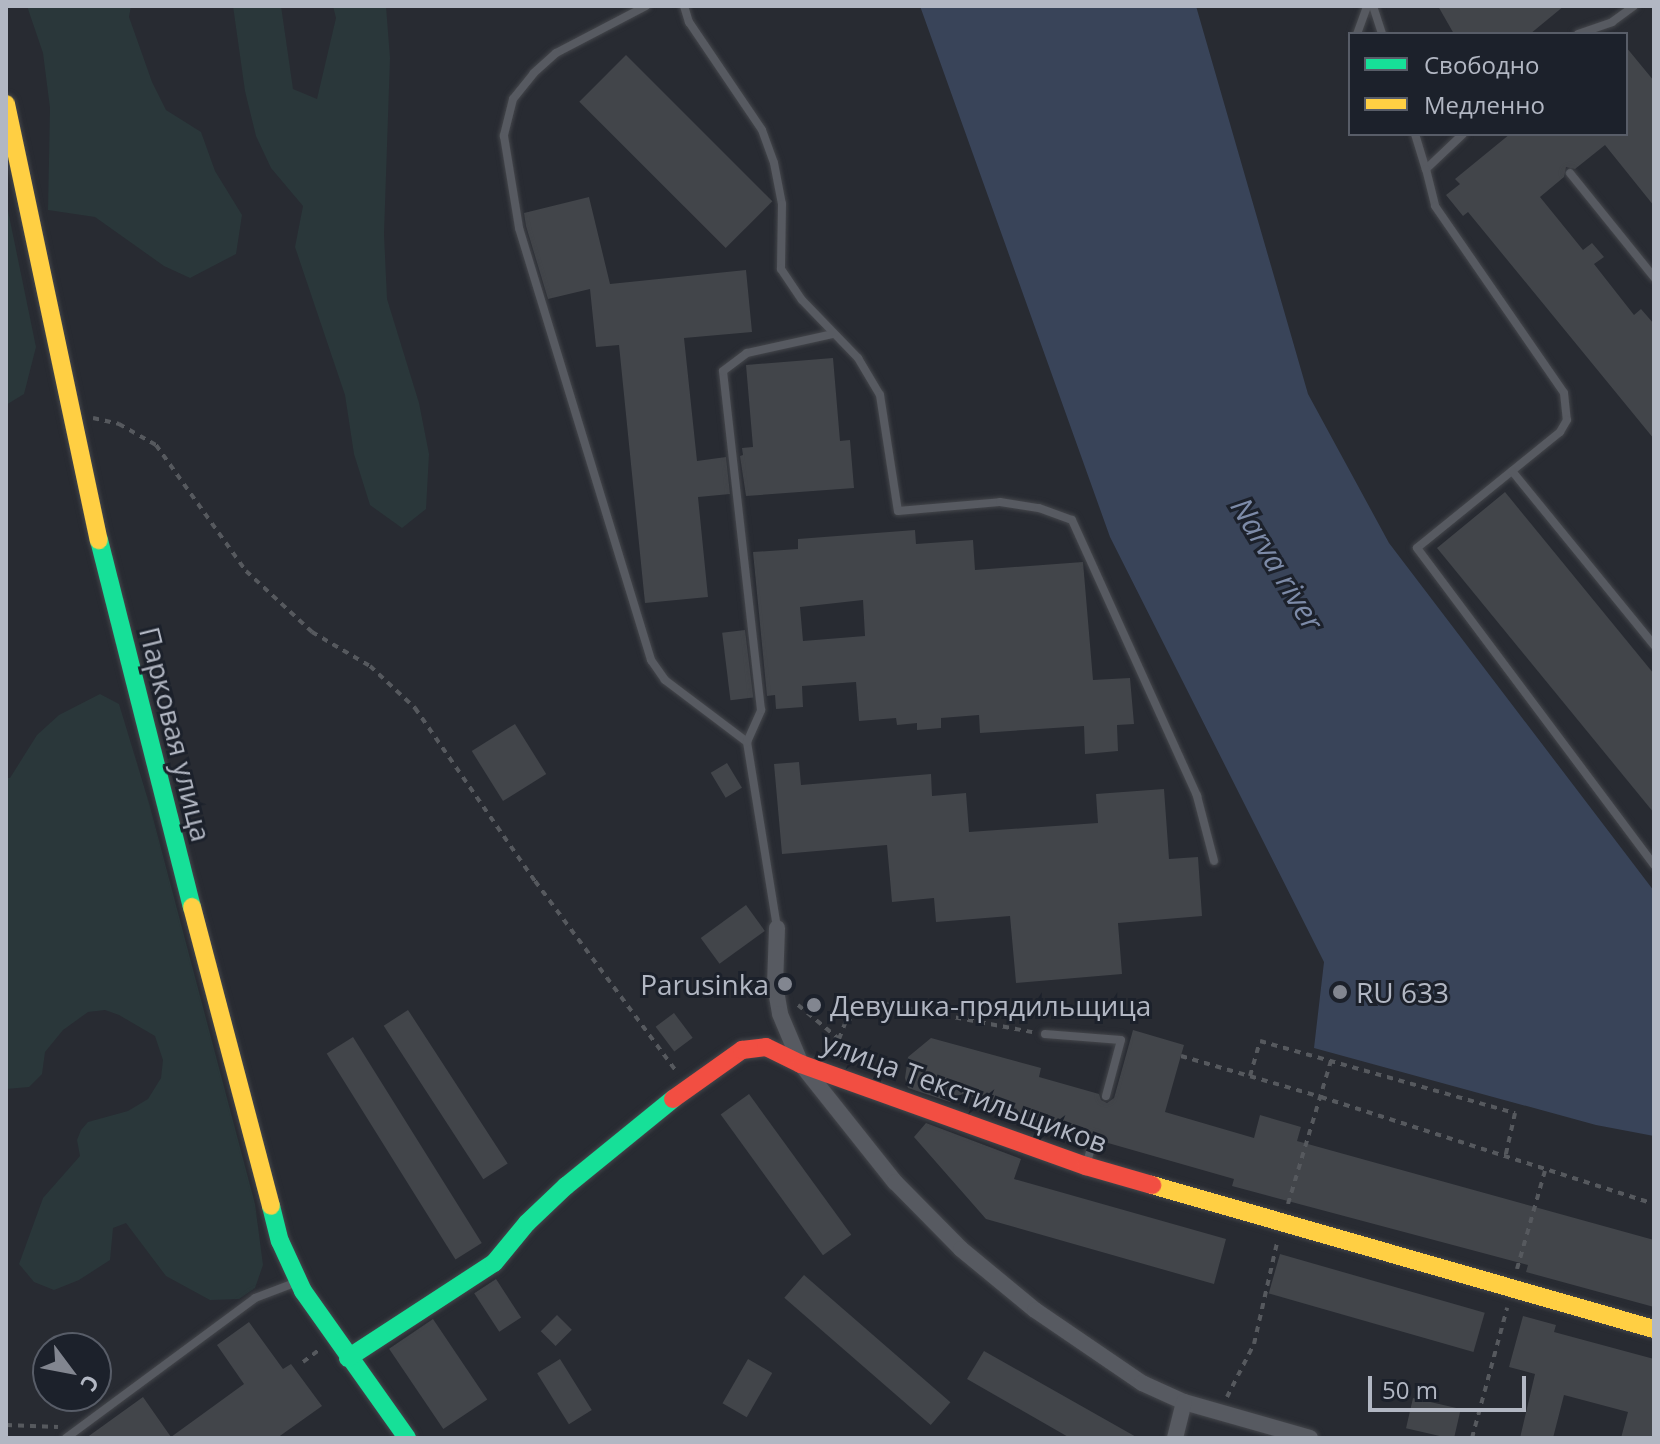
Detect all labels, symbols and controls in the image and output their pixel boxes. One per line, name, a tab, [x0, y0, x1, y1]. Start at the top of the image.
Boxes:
legend	[1348, 32, 1628, 136]
text: Свободно	[1424, 48, 1539, 81]
text: Медленно	[1424, 88, 1545, 121]
water label: Narva river	[1223, 491, 1331, 637]
street label: Парковая улица	[133, 623, 219, 845]
place label: Parusinka	[640, 967, 769, 1001]
marker: Parusinka	[776, 975, 794, 993]
place label: RU 633	[1356, 975, 1449, 1009]
marker: RU 633	[1331, 983, 1349, 1001]
place label: Девушка-прядильщица	[830, 988, 1151, 1022]
marker: Девушка-прядильщица	[805, 996, 823, 1014]
street label: улица Текстильщиков	[818, 1025, 1112, 1159]
north arrow	[32, 1332, 112, 1412]
scale bar	[1372, 1360, 1530, 1410]
text: С	[74, 1370, 107, 1398]
text: 50 m	[1382, 1373, 1438, 1406]

